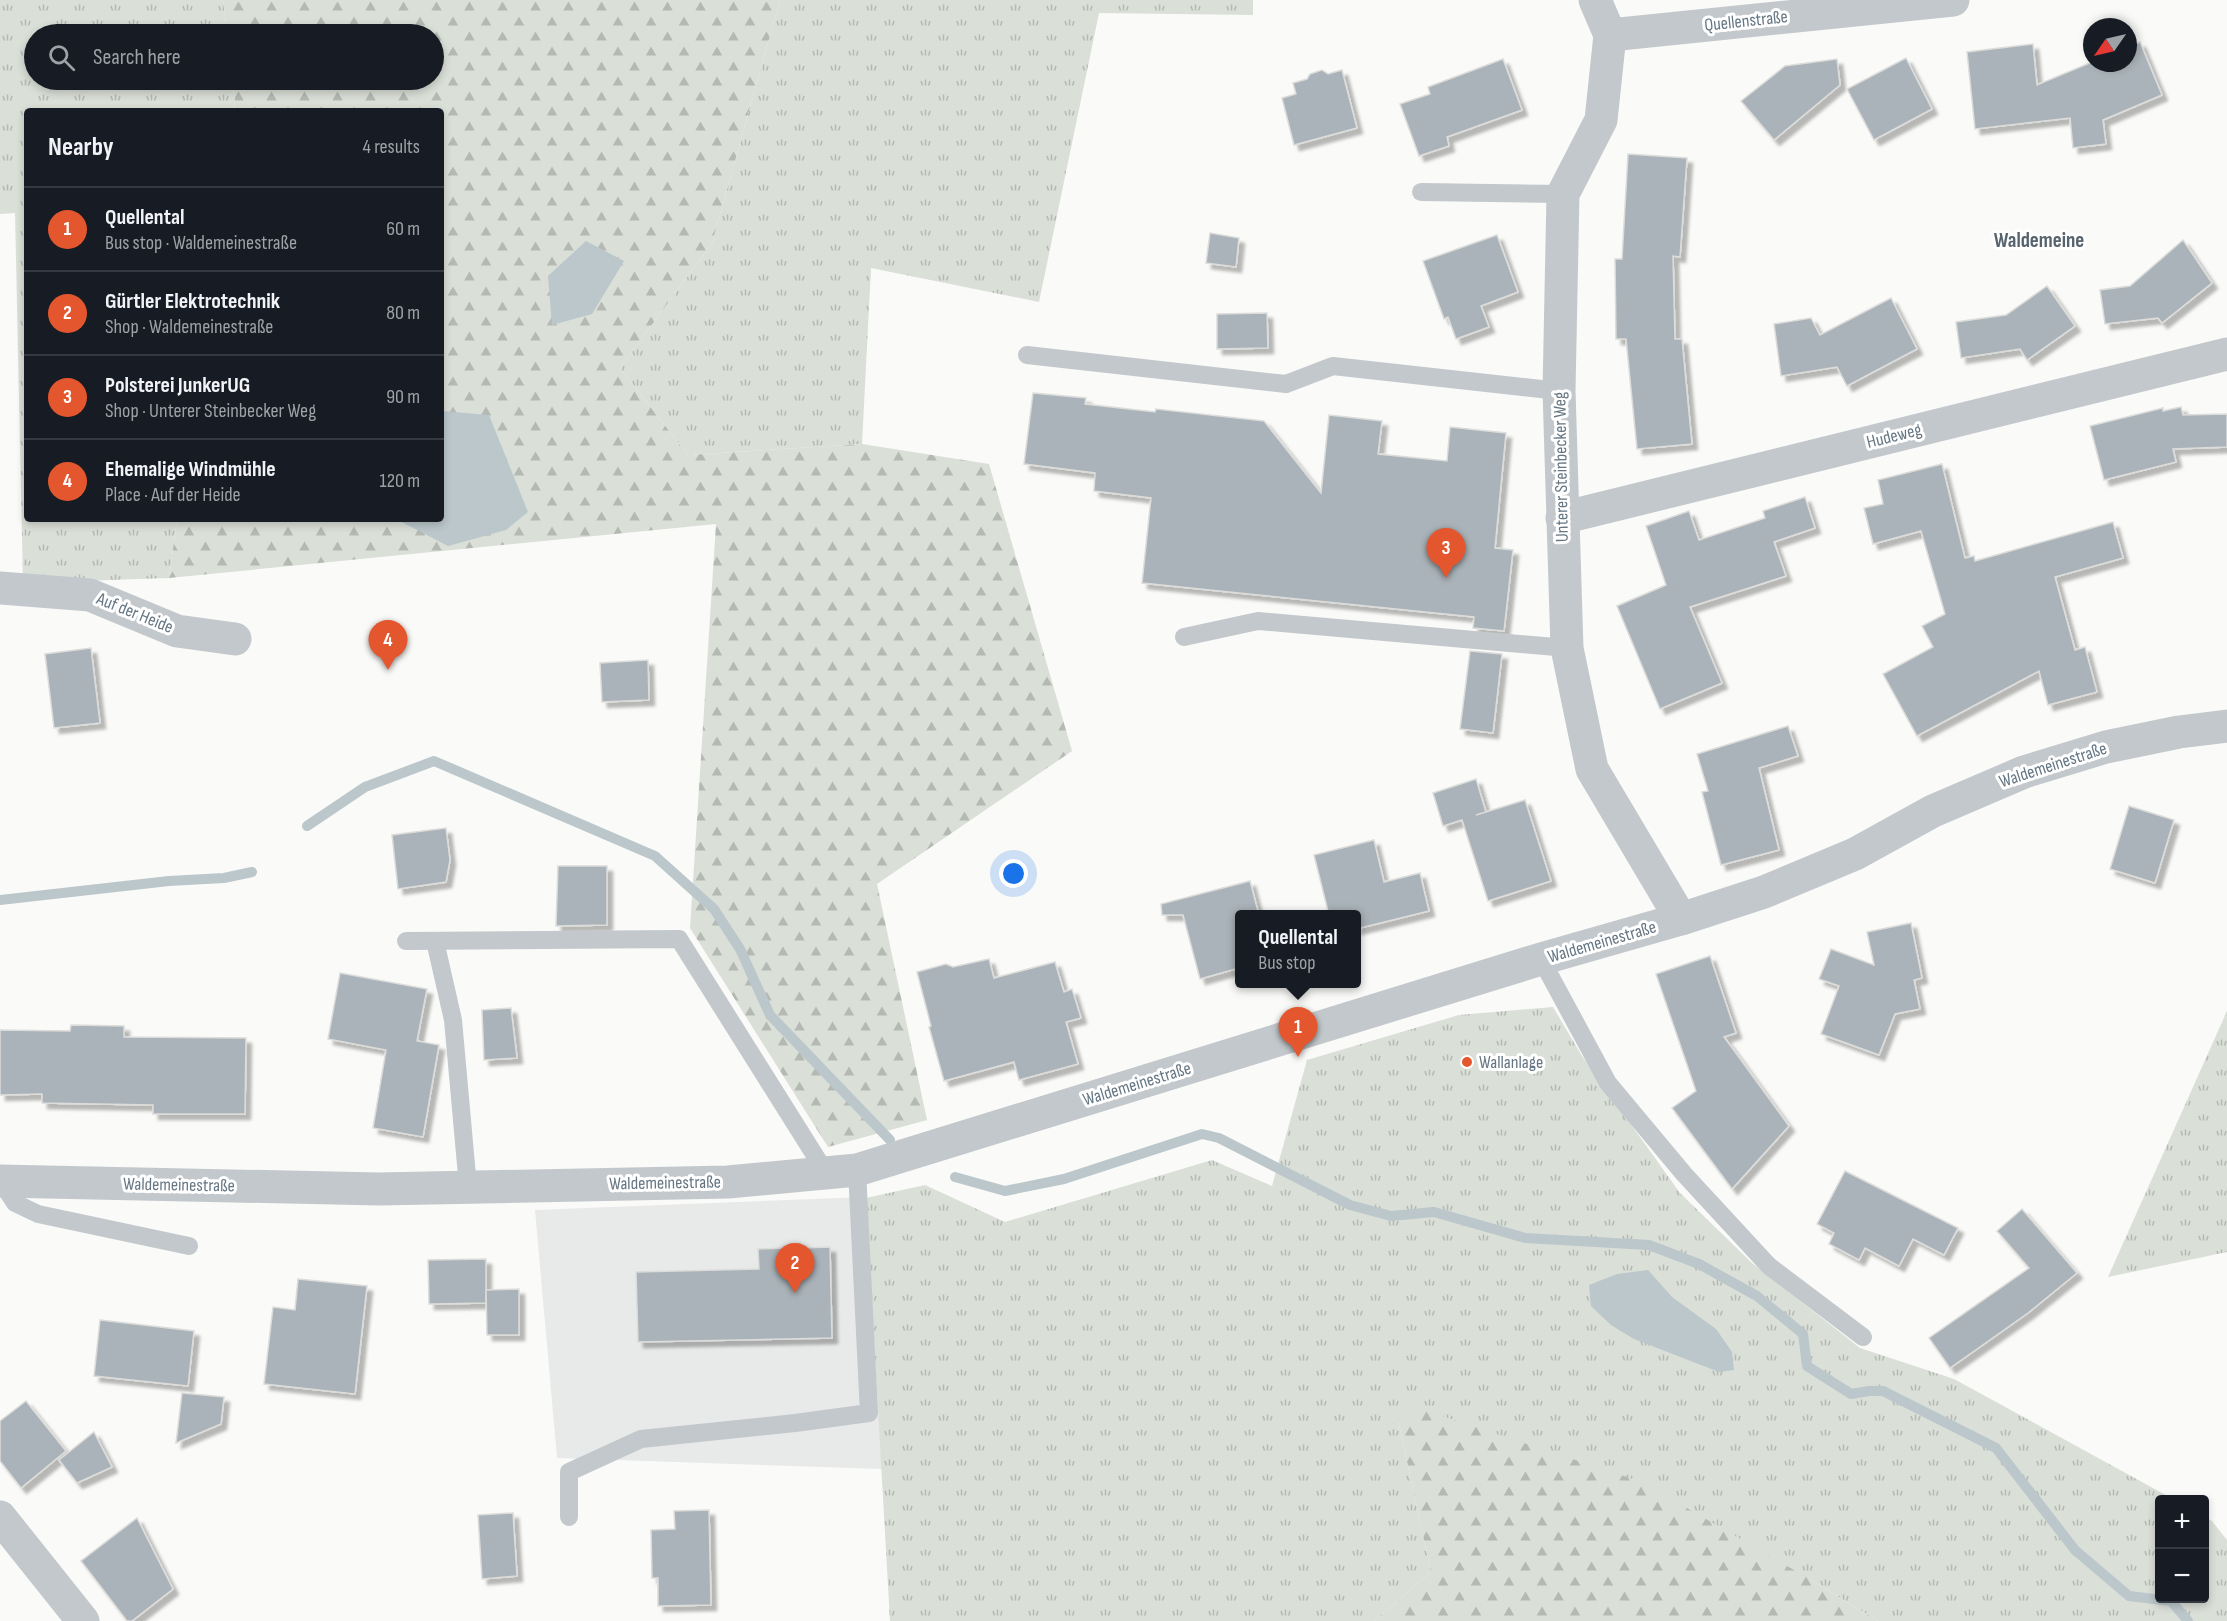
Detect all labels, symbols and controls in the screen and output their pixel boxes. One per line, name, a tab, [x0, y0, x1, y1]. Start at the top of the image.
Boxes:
street label: Quellenstraße	[1703, 6, 1789, 36]
north arrow	[2083, 18, 2137, 72]
search box	[24, 24, 444, 90]
icon: search	[45, 41, 78, 74]
text: Search here	[93, 44, 180, 71]
text: Nearby	[48, 132, 114, 163]
text: 4 results	[363, 135, 420, 159]
text: Quellental	[105, 204, 184, 231]
text: 1	[64, 217, 71, 241]
text: 60 m	[386, 217, 420, 241]
district label: Waldemeine	[1994, 228, 2084, 253]
text: Bus stop · Waldemeinestraße	[105, 231, 297, 255]
text: Gürtler Elektrotechnik	[105, 288, 280, 315]
text: 2	[63, 301, 72, 325]
text: 80 m	[386, 301, 420, 325]
text: Shop · Waldemeinestraße	[105, 315, 273, 339]
text: Polsterei JunkerUG	[105, 372, 250, 399]
text: 3	[63, 385, 72, 409]
text: 90 m	[386, 385, 420, 409]
street label: Unterer Steinbecker Weg	[1549, 392, 1573, 542]
text: Shop · Unterer Steinbecker Weg	[105, 399, 316, 423]
street label: Hudeweg	[1864, 419, 1924, 453]
text: Ehemalige Windmühle	[105, 456, 276, 483]
text: 4	[63, 469, 72, 493]
text: 120 m	[380, 469, 420, 493]
text: Place · Auf der Heide	[105, 483, 241, 507]
pin: 3	[1426, 528, 1466, 578]
street label: Auf der Heide	[93, 588, 176, 638]
pin: 4	[368, 620, 408, 670]
street label: Waldemeinestraße	[1997, 738, 2109, 792]
your location	[999, 859, 1028, 888]
popup	[1235, 910, 1361, 988]
street label: Waldemeinestraße	[1545, 916, 1659, 968]
text: Quellental	[1258, 924, 1338, 951]
text: Bus stop	[1258, 951, 1316, 975]
pin: 1	[1278, 1008, 1318, 1057]
place label: Wallanlage	[1479, 1052, 1543, 1073]
marker: Wallanlage	[1460, 1055, 1474, 1069]
street label: Waldemeinestraße	[1080, 1058, 1194, 1110]
street label: Waldemeinestraße	[609, 1172, 721, 1194]
street label: Waldemeinestraße	[123, 1174, 235, 1196]
pin: 2	[776, 1244, 814, 1293]
map controls	[2155, 1495, 2209, 1603]
button: +	[2155, 1495, 2209, 1549]
button: −	[2155, 1549, 2209, 1603]

